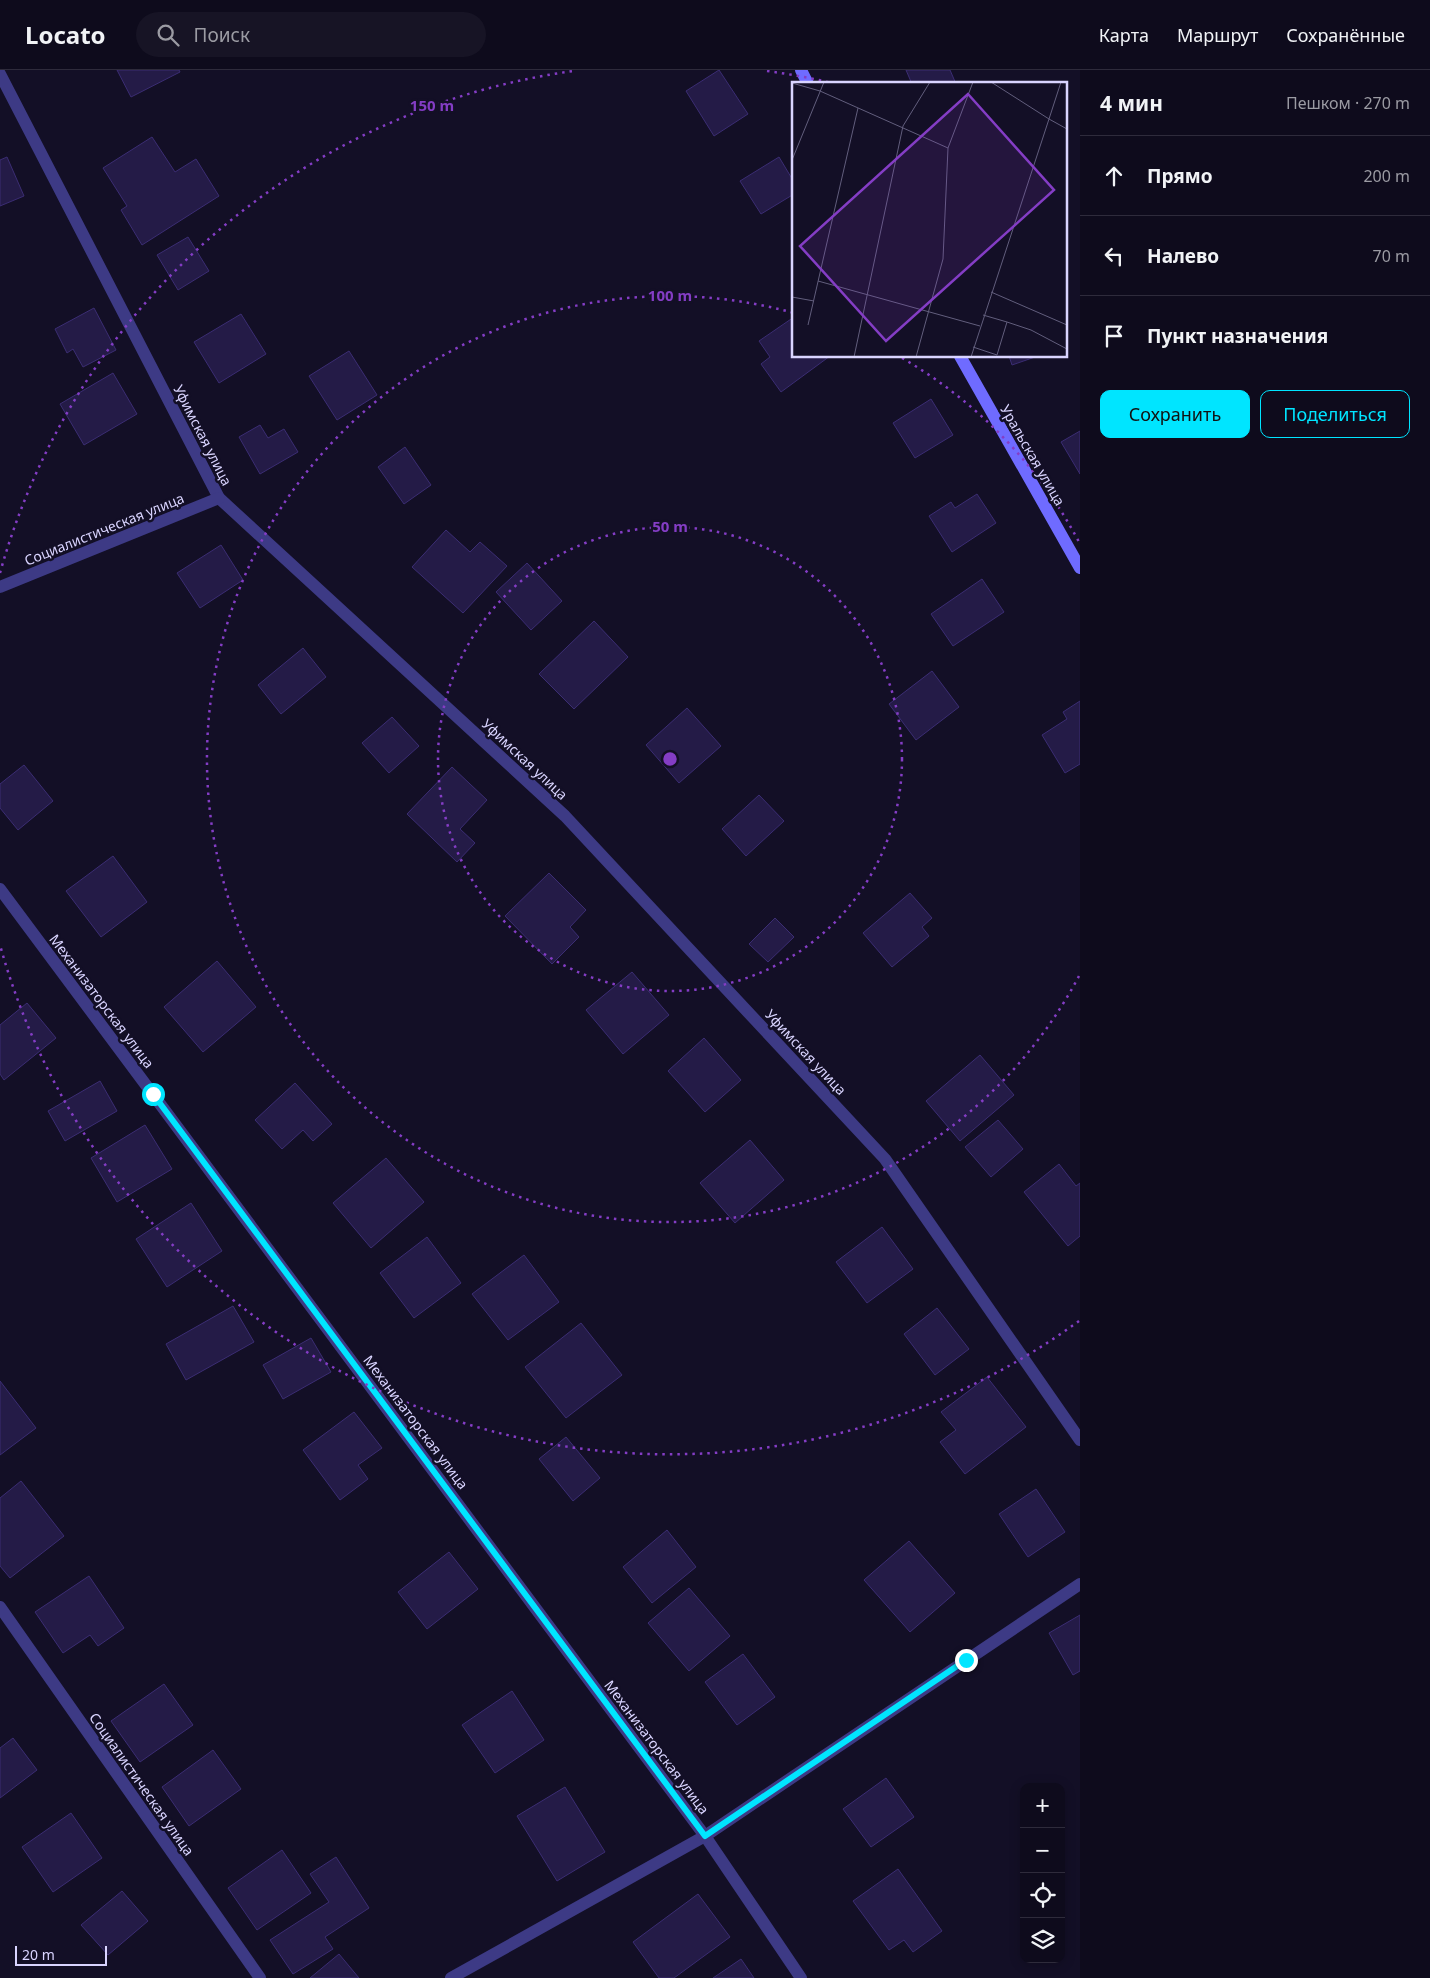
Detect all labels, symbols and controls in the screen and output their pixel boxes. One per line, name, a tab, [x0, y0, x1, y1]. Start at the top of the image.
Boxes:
search box	[136, 12, 486, 57]
text: Locato	[25, 18, 106, 51]
icon: search	[154, 21, 182, 49]
text: Поиск	[194, 22, 250, 48]
text: Карта	[1099, 23, 1149, 47]
text: Маршрут	[1177, 23, 1258, 47]
text: Сохранённые	[1286, 23, 1405, 47]
inset map	[792, 82, 1068, 358]
text: 4 мин	[1100, 89, 1163, 117]
text: Пешком · 270 m	[1286, 92, 1410, 114]
text: 150 m	[410, 95, 454, 115]
icon: ahead	[1100, 162, 1128, 190]
text: Прямо	[1147, 163, 1213, 189]
text: 200 m	[1363, 165, 1410, 187]
icon: left	[1100, 242, 1128, 270]
text: Налево	[1147, 243, 1219, 269]
text: 70 m	[1373, 245, 1410, 267]
text: 100 m	[648, 285, 692, 305]
icon: arrive	[1100, 322, 1128, 350]
text: Пункт назначения	[1147, 323, 1328, 349]
street label: Уфимская улица	[169, 381, 237, 489]
button: Сохранить	[1100, 390, 1250, 438]
button: Поделиться	[1260, 390, 1410, 438]
street label: Уральская улица	[996, 401, 1070, 509]
street label: Социалистическая улица	[21, 488, 187, 570]
text: 50 m	[652, 516, 688, 536]
street label: Уфимская улица	[478, 714, 572, 804]
centre of rings	[661, 750, 679, 768]
street label: Механизаторская улица	[45, 930, 159, 1072]
street label: Уфимская улица	[761, 1005, 851, 1099]
route start	[142, 1083, 165, 1106]
street label: Механизаторская улица	[359, 1351, 473, 1493]
route end	[955, 1649, 978, 1672]
street label: Механизаторская улица	[600, 1676, 714, 1818]
street label: Социалистическая улица	[85, 1709, 199, 1859]
map controls	[1020, 1783, 1065, 1963]
button: +	[1020, 1783, 1065, 1828]
button: −	[1020, 1828, 1065, 1873]
button: locate	[1020, 1873, 1065, 1918]
button: layers	[1020, 1918, 1065, 1963]
scale bar	[15, 1943, 108, 1966]
text: 20 m	[22, 1945, 55, 1964]

